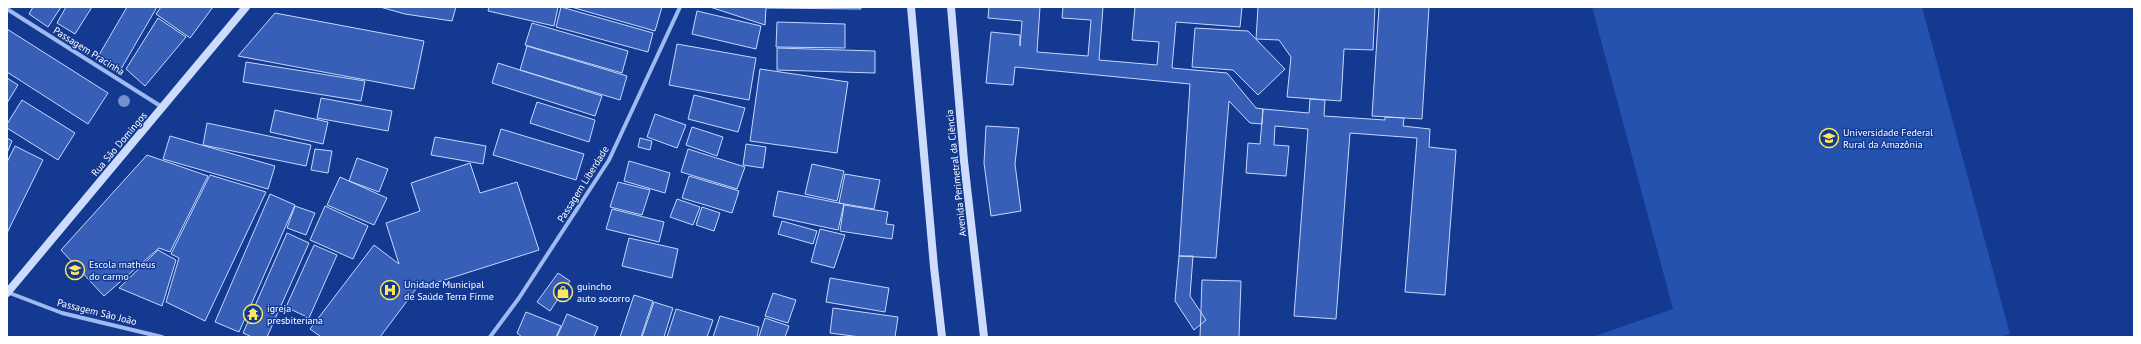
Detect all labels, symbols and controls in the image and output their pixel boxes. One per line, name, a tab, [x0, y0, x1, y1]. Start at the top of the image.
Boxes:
street label: Passagem Pracinha	[51, 24, 127, 78]
street label: Rua São Domingos	[88, 109, 150, 179]
street label: Avenida Perimetral da Ciência	[943, 109, 969, 237]
place label: Universidade Federal Rural da Amazônia	[1843, 126, 1933, 151]
school or university icon: Universidade Federal Rural da Amazônia	[1818, 127, 1840, 149]
street label: Passagem Liberdade	[554, 144, 612, 224]
place label: Escola matheus do carmo	[89, 258, 155, 283]
school or university icon: Escola matheus do carmo	[64, 259, 86, 281]
place label: Unidade Municipal de Saúde Terra Firme	[404, 278, 494, 303]
hospital icon: Unidade Municipal de Saúde Terra Firme	[379, 279, 401, 301]
place label: guincho auto socorro	[577, 280, 630, 305]
shop icon: guincho auto socorro	[552, 281, 574, 303]
street label: Passagem São João	[56, 296, 138, 328]
place label: igreja presbiteriana	[267, 302, 323, 327]
temple icon: igreja presbiteriana	[242, 303, 264, 325]

